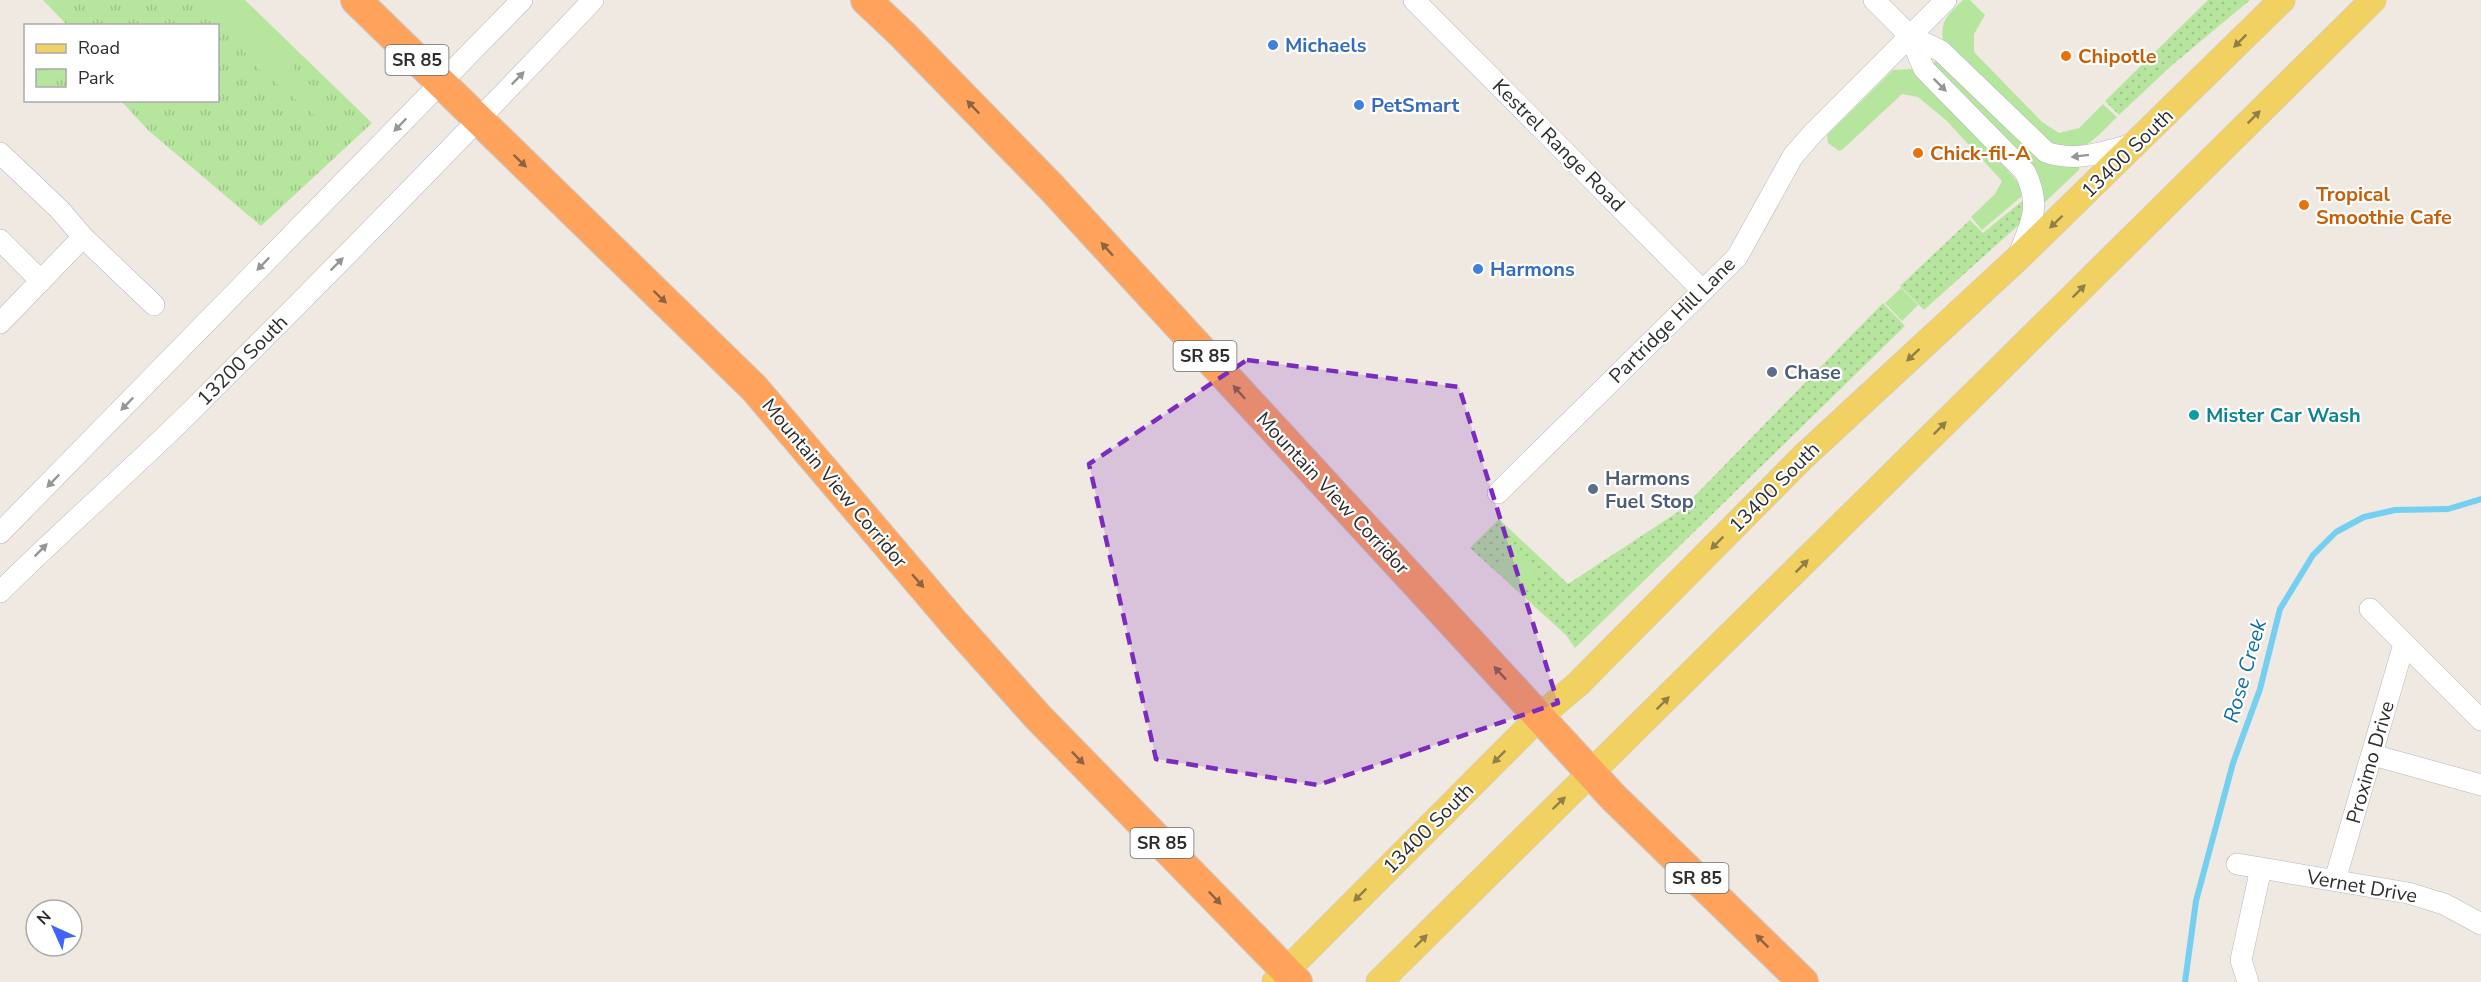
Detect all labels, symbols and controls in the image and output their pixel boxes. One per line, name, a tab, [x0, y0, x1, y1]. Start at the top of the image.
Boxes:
legend	[24, 24, 219, 102]
place label: Michaels	[1285, 32, 1367, 59]
one-way arrow	[2234, 34, 2248, 48]
text: Road	[78, 36, 120, 60]
marker: Michaels	[1266, 38, 1280, 52]
place label: Chipotle	[2078, 43, 2157, 70]
road number: SR 85	[386, 45, 448, 75]
marker: Chipotle	[2059, 49, 2073, 63]
text: Park	[78, 66, 115, 90]
one-way arrow	[511, 71, 525, 86]
street label: Kestrel Range Road	[1486, 73, 1631, 218]
one-way arrow	[1933, 77, 1947, 91]
place label: PetSmart	[1371, 92, 1460, 119]
marker: PetSmart	[1352, 98, 1366, 112]
one-way arrow	[966, 99, 980, 114]
street label: 13400 South	[2075, 103, 2179, 204]
one-way arrow	[2247, 110, 2261, 125]
one-way arrow	[393, 117, 407, 131]
place label: Chick-fil-A	[1930, 140, 2030, 167]
marker: Chick-fil-A	[1911, 146, 1925, 160]
one-way arrow	[2071, 151, 2090, 160]
one-way arrow	[513, 154, 527, 168]
place label: Tropical Smoothie Cafe	[2316, 181, 2452, 231]
marker: Tropical Smoothie Cafe	[2297, 198, 2311, 212]
one-way arrow	[2049, 214, 2063, 228]
one-way arrow	[1100, 241, 1114, 256]
street label: Partridge Hill Lane	[1603, 251, 1742, 390]
place label: Harmons	[1490, 256, 1575, 283]
one-way arrow	[256, 257, 270, 272]
one-way arrow	[330, 258, 344, 272]
marker: Harmons	[1471, 262, 1485, 276]
one-way arrow	[2071, 285, 2085, 299]
one-way arrow	[653, 290, 668, 304]
street label: 13200 South	[191, 309, 294, 412]
road number: SR 85	[1174, 341, 1236, 371]
one-way arrow	[1906, 348, 1921, 361]
place label: Chase	[1784, 359, 1841, 386]
marker: Chase	[1765, 365, 1779, 379]
one-way arrow	[1232, 386, 1246, 400]
street label: Mountain View Corridor	[756, 393, 913, 574]
one-way arrow	[121, 397, 135, 411]
place label: Mister Car Wash	[2206, 402, 2361, 429]
street label: Mountain View Corridor	[1250, 406, 1415, 581]
marker: Mister Car Wash	[2187, 408, 2201, 422]
one-way arrow	[1933, 422, 1947, 436]
street label: 13400 South	[1723, 436, 1826, 539]
place label: Harmons Fuel Stop	[1605, 465, 1694, 515]
one-way arrow	[46, 474, 60, 488]
marker: Harmons Fuel Stop	[1586, 482, 1600, 496]
one-way arrow	[1711, 536, 1725, 550]
one-way arrow	[34, 544, 48, 558]
one-way arrow	[1794, 559, 1808, 573]
one-way arrow	[911, 573, 924, 588]
water label: Rose Creek	[2217, 615, 2273, 726]
one-way arrow	[1494, 667, 1508, 681]
one-way arrow	[1656, 696, 1671, 710]
street label: Proximo Drive	[2340, 698, 2401, 827]
one-way arrow	[1492, 750, 1506, 764]
one-way arrow	[1071, 751, 1085, 765]
street label: 13400 South	[1377, 777, 1480, 880]
one-way arrow	[1551, 796, 1566, 810]
road number: SR 85	[1130, 828, 1194, 858]
road number: SR 85	[1666, 863, 1728, 893]
street label: Vernet Drive	[2303, 863, 2419, 910]
one-way arrow	[1354, 887, 1368, 901]
one-way arrow	[1207, 890, 1221, 904]
north arrow	[24, 898, 84, 958]
text: N	[32, 906, 56, 930]
one-way arrow	[1413, 934, 1427, 948]
one-way arrow	[1755, 934, 1769, 948]

